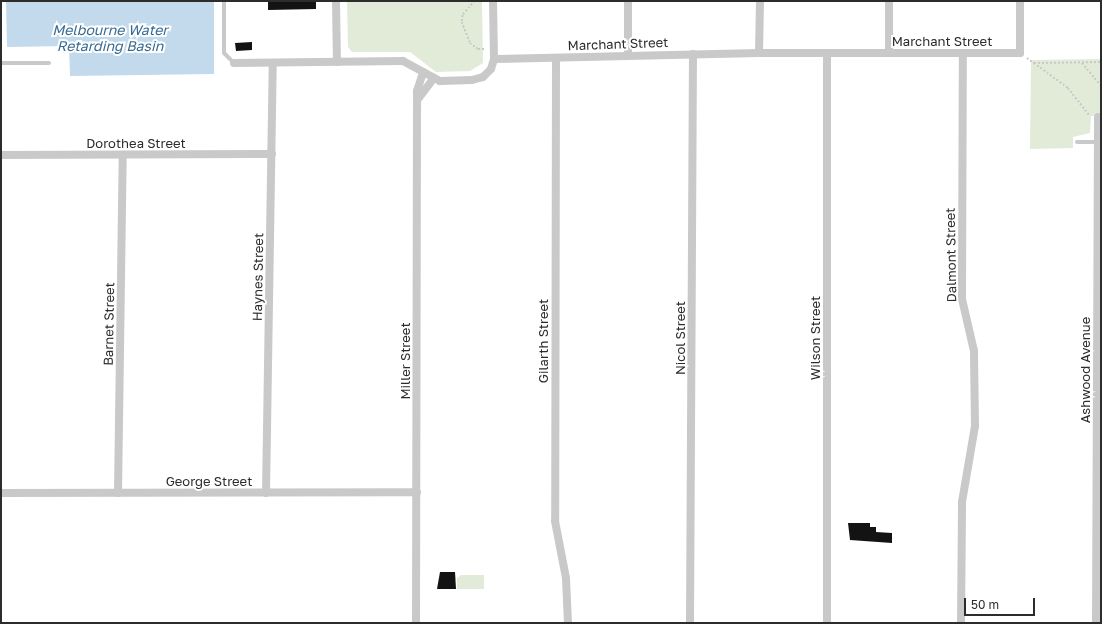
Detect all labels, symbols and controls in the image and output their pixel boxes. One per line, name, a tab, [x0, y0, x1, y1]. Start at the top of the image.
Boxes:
water label: Melbourne Water Retarding Basin	[52, 22, 168, 54]
street label: Marchant Street	[892, 33, 992, 49]
street label: Marchant Street	[567, 34, 669, 54]
street label: Dorothea Street	[86, 135, 186, 151]
street label: Dalmont Street	[942, 208, 960, 302]
street label: Haynes Street	[249, 233, 267, 321]
street label: Barnet Street	[100, 282, 118, 366]
street label: Wilson Street	[807, 296, 823, 380]
street label: Gilarth Street	[535, 299, 551, 383]
street label: Nicol Street	[672, 301, 688, 375]
street label: Ashwood Avenue	[1077, 317, 1093, 423]
street label: Miller Street	[397, 322, 413, 400]
street label: George Street	[166, 473, 252, 489]
scale bar	[966, 590, 1037, 616]
text: 50 m	[971, 597, 999, 612]

